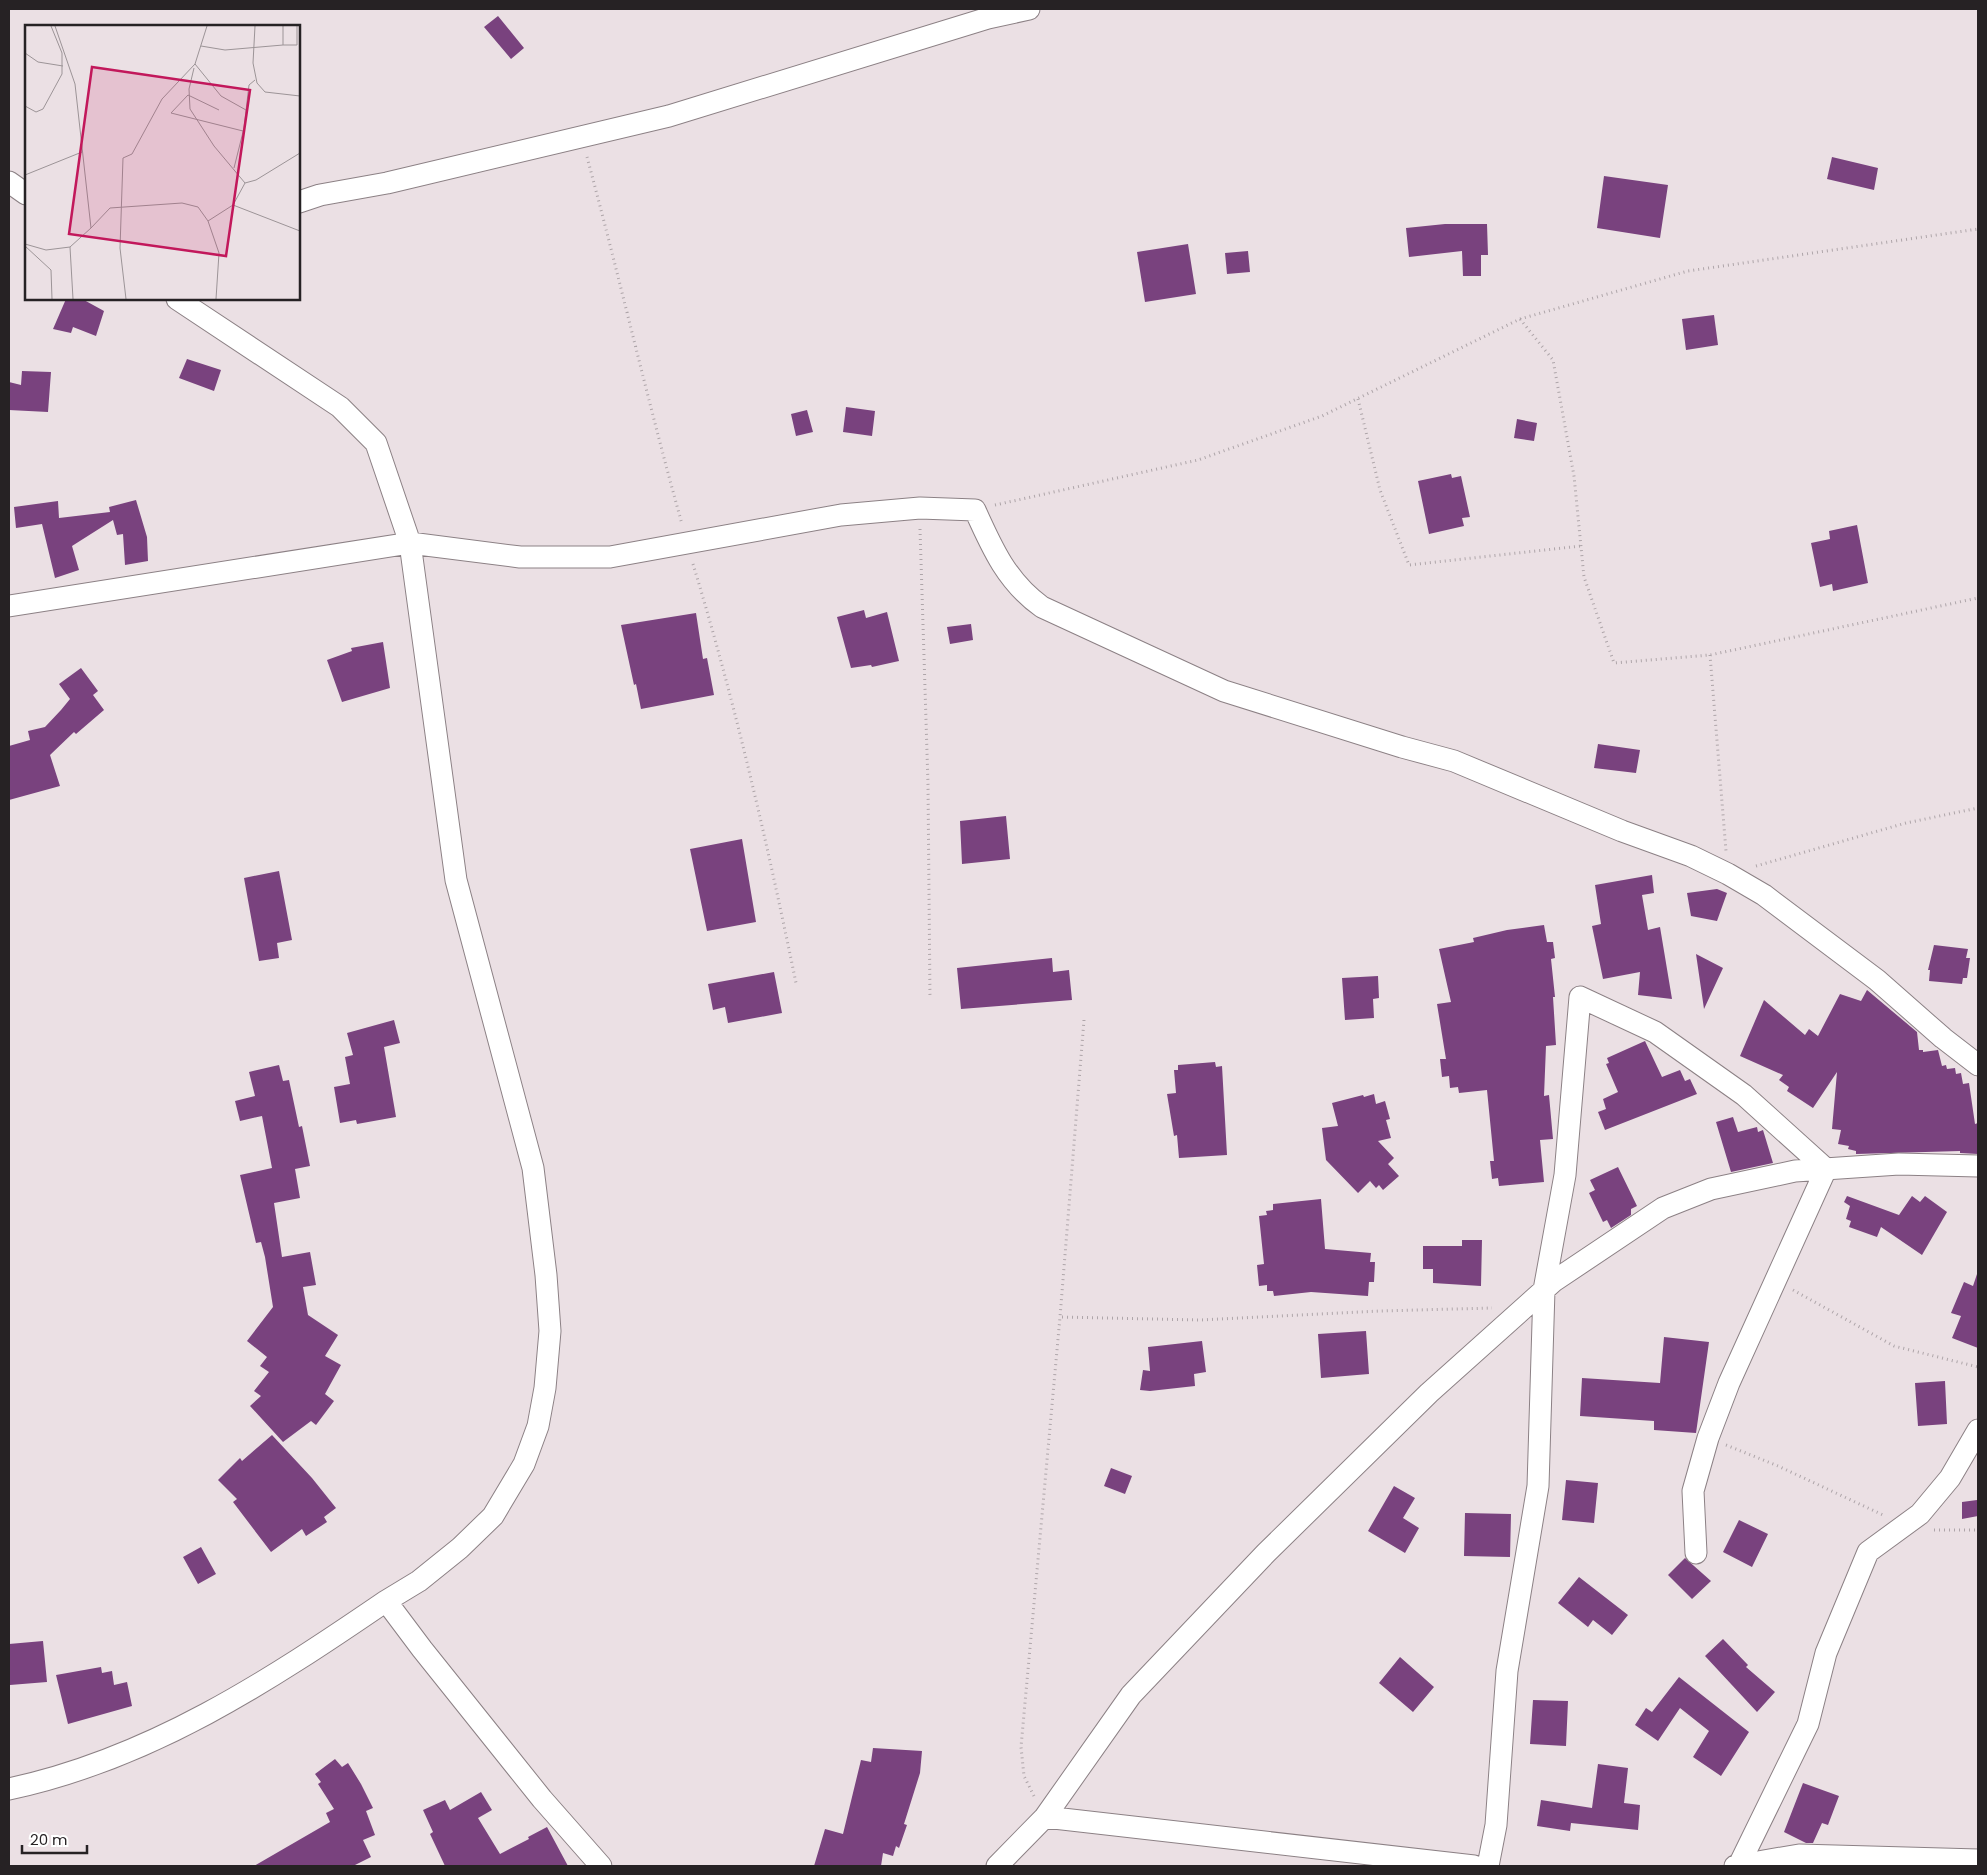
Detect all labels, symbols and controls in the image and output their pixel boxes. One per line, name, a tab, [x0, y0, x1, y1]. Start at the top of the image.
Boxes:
inset map	[25, 25, 300, 300]
scale bar	[22, 1822, 88, 1854]
text: 20 m	[30, 1829, 68, 1850]

